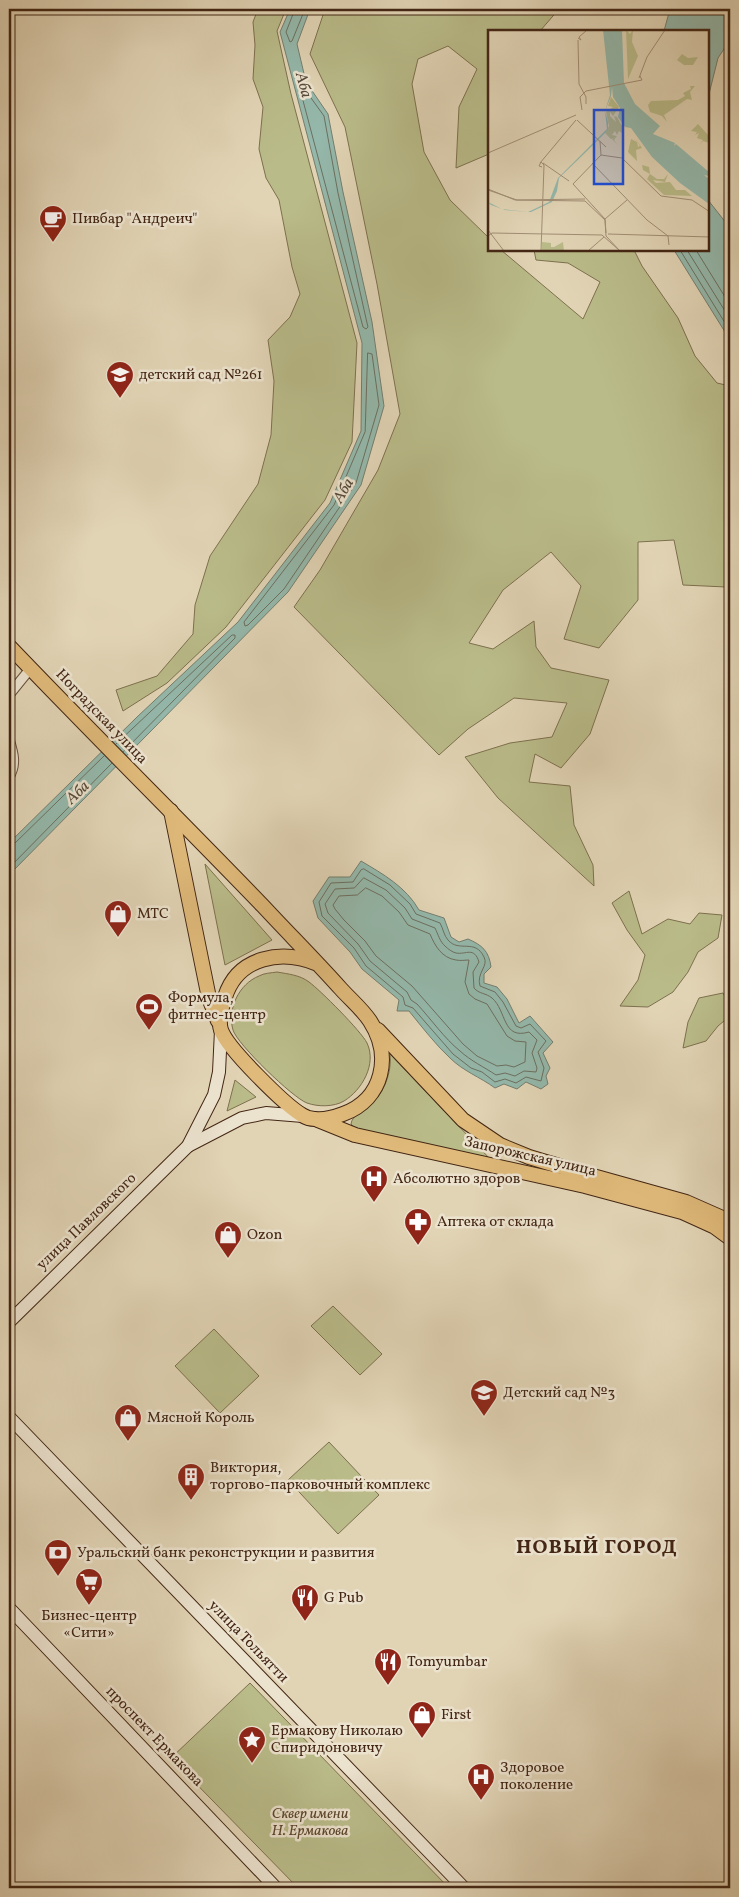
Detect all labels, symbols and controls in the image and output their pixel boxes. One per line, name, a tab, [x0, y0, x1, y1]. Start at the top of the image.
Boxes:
inset map	[488, 30, 709, 251]
water label: Аба	[289, 69, 317, 101]
cafe icon: Пивбар "Андреич"	[38, 204, 68, 243]
place label: Пивбар "Андреич"	[72, 209, 198, 230]
school or university icon: детский сад №261	[105, 360, 135, 399]
place label: детский сад №261	[139, 365, 263, 386]
water label: Аба	[328, 474, 360, 508]
street label: Ноградская улица	[50, 665, 152, 769]
water label: Аба	[60, 776, 95, 811]
shop icon: МТС	[103, 899, 133, 938]
place label: МТС	[137, 904, 169, 925]
place label: Формула, фитнес-центр	[168, 988, 266, 1026]
sports icon: Формула, фитнес-центр	[134, 992, 164, 1031]
street label: Запорожская улица	[462, 1132, 598, 1182]
hospital icon: Абсолютно здоров	[359, 1164, 389, 1203]
street label: улица Павловского	[32, 1169, 142, 1275]
place label: Абсолютно здоров	[393, 1169, 520, 1190]
pharmacy icon: Аптека от склада	[403, 1207, 433, 1246]
place label: Аптека от склада	[437, 1212, 554, 1233]
shop icon: Ozon	[213, 1220, 243, 1259]
place label: Ozon	[247, 1225, 282, 1246]
school or university icon: Детский сад №3	[469, 1378, 499, 1417]
place label: Детский сад №3	[503, 1383, 615, 1404]
shop icon: Мясной Король	[113, 1403, 143, 1442]
place label: Мясной Король	[147, 1408, 255, 1429]
place label: Виктория, торгово-парковочный комплекс	[210, 1458, 431, 1496]
building icon: Виктория, торгово-парковочный комплекс	[176, 1462, 206, 1501]
district label: НОВЫЙ ГОРОД	[516, 1534, 678, 1562]
bank icon: Уральский банк реконструкции и развития	[43, 1538, 73, 1577]
place label: Уральский банк реконструкции и развития	[77, 1543, 375, 1564]
supermarket icon: Бизнес-центр «Сити»	[74, 1567, 104, 1606]
restaurant icon: G Pub	[290, 1583, 320, 1622]
place label: G Pub	[324, 1588, 363, 1609]
street label: улица Тольятти	[203, 1596, 293, 1688]
place label: Бизнес-центр «Сити»	[41, 1606, 137, 1644]
restaurant icon: Tomyumbar	[373, 1647, 403, 1686]
place label: Tomyumbar	[407, 1652, 487, 1673]
street label: проспект Ермакова	[100, 1682, 208, 1792]
shop icon: First	[407, 1700, 437, 1739]
place label: First	[441, 1705, 471, 1726]
place label: Ермакову Николаю Спиридоновичу	[271, 1721, 403, 1759]
place icon: Ермакову Николаю Спиридоновичу	[237, 1725, 267, 1764]
place label: Здоровое поколение	[500, 1758, 573, 1796]
hospital icon: Здоровое поколение	[466, 1762, 496, 1801]
park label: Сквер имени Н. Ермакова	[272, 1804, 349, 1842]

